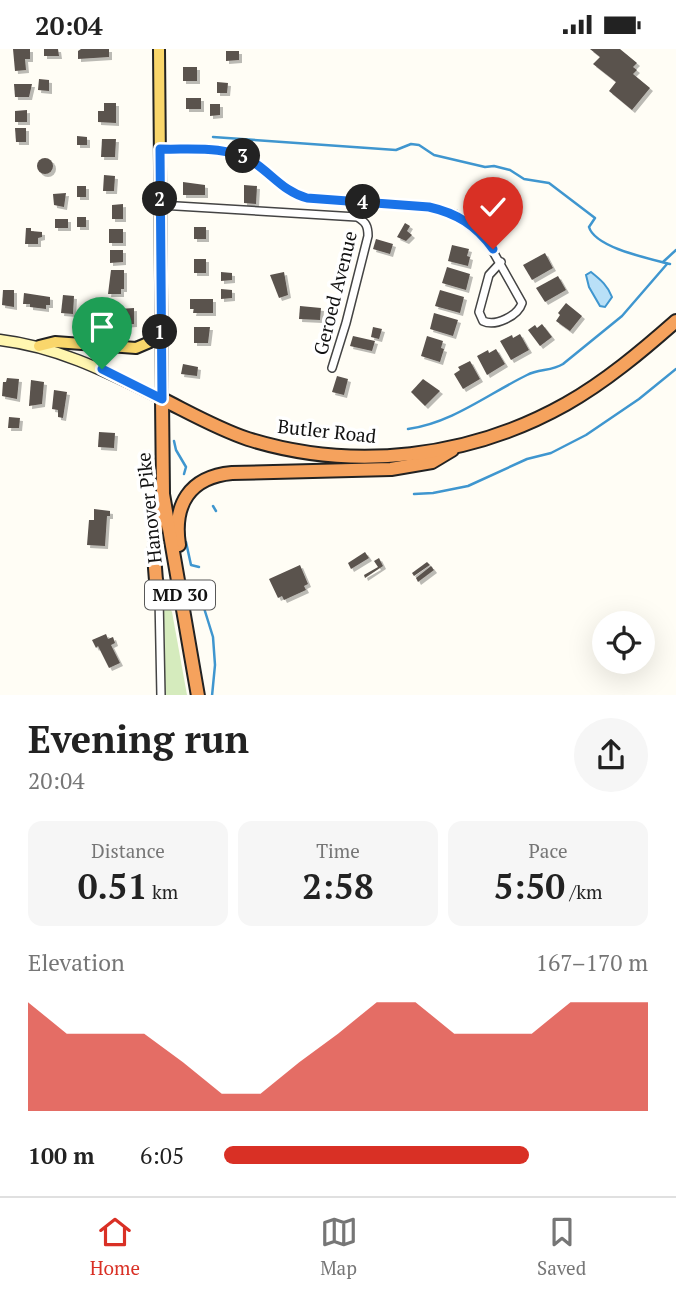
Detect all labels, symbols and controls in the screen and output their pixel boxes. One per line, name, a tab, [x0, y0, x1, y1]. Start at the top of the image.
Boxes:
text: 20:04	[35, 8, 103, 42]
pin: 3	[226, 139, 260, 173]
text: 3	[237, 143, 248, 168]
pin	[463, 177, 523, 249]
pin: 2	[142, 181, 178, 217]
pin: 4	[346, 185, 380, 219]
text: 2	[154, 186, 165, 211]
icon: check	[474, 188, 512, 226]
text: 4	[357, 189, 368, 214]
street label: Geroed Avenue	[307, 228, 362, 358]
pin	[72, 297, 132, 369]
icon: arrive	[83, 308, 121, 346]
pin: 1	[142, 315, 178, 349]
text: 1	[154, 319, 165, 344]
street label: Butler Road	[276, 413, 378, 448]
street label: Hanover Pike	[130, 451, 167, 565]
road number: MD 30	[145, 581, 215, 609]
map controls	[592, 611, 655, 674]
button: locate	[592, 611, 655, 674]
text: Evening run	[28, 714, 249, 764]
button: share	[574, 718, 648, 792]
text: 20:04	[28, 765, 85, 796]
text: Distance	[91, 838, 165, 863]
text: Time	[316, 838, 360, 863]
text: Pace	[529, 838, 567, 863]
text: 0.51	[78, 863, 147, 909]
text: 2:58	[302, 863, 374, 909]
text: 5:50	[494, 863, 565, 909]
text: km	[147, 879, 178, 904]
text: /km	[565, 879, 602, 904]
text: Elevation	[28, 947, 125, 978]
text: 167–170 m	[536, 947, 648, 978]
text: 100 m	[28, 1140, 94, 1171]
text: 6:05	[140, 1140, 184, 1171]
tab: Home	[90, 1213, 140, 1280]
tab: Map	[320, 1213, 358, 1280]
tab: Saved	[537, 1213, 586, 1280]

